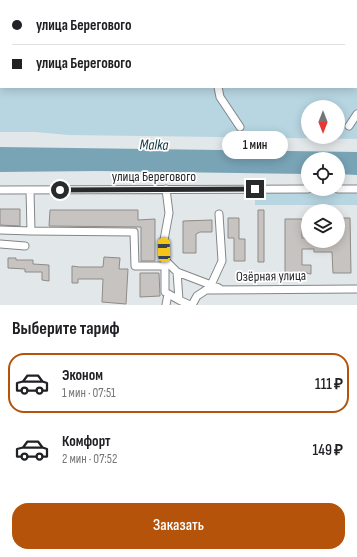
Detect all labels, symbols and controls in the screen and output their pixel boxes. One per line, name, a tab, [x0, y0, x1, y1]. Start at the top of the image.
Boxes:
text: улица Берегового	[36, 16, 131, 35]
text: улица Берегового	[36, 54, 131, 73]
north arrow	[301, 100, 345, 144]
map controls	[301, 100, 345, 248]
callout: 1 мин	[222, 131, 288, 159]
water label: Malka	[139, 135, 169, 155]
text: 1 мин	[243, 137, 267, 153]
button: locate	[301, 152, 345, 196]
street label: улица Берегового	[112, 168, 196, 185]
route end	[246, 180, 264, 198]
route start	[51, 181, 69, 199]
button: layers	[301, 204, 345, 248]
car	[158, 238, 170, 262]
street label: Озёрная улица	[236, 267, 306, 285]
text: Выберите тариф	[12, 318, 120, 339]
icon: car	[14, 365, 50, 401]
text: Эконом	[62, 366, 103, 385]
text: 111 ₽	[315, 375, 343, 394]
text: 1 мин · 07:51	[62, 385, 116, 401]
icon: car	[14, 431, 50, 467]
text: Комфорт	[62, 432, 111, 451]
text: 149 ₽	[313, 441, 343, 460]
text: 2 мин · 07:52	[62, 451, 117, 467]
button: Заказать	[12, 503, 345, 549]

